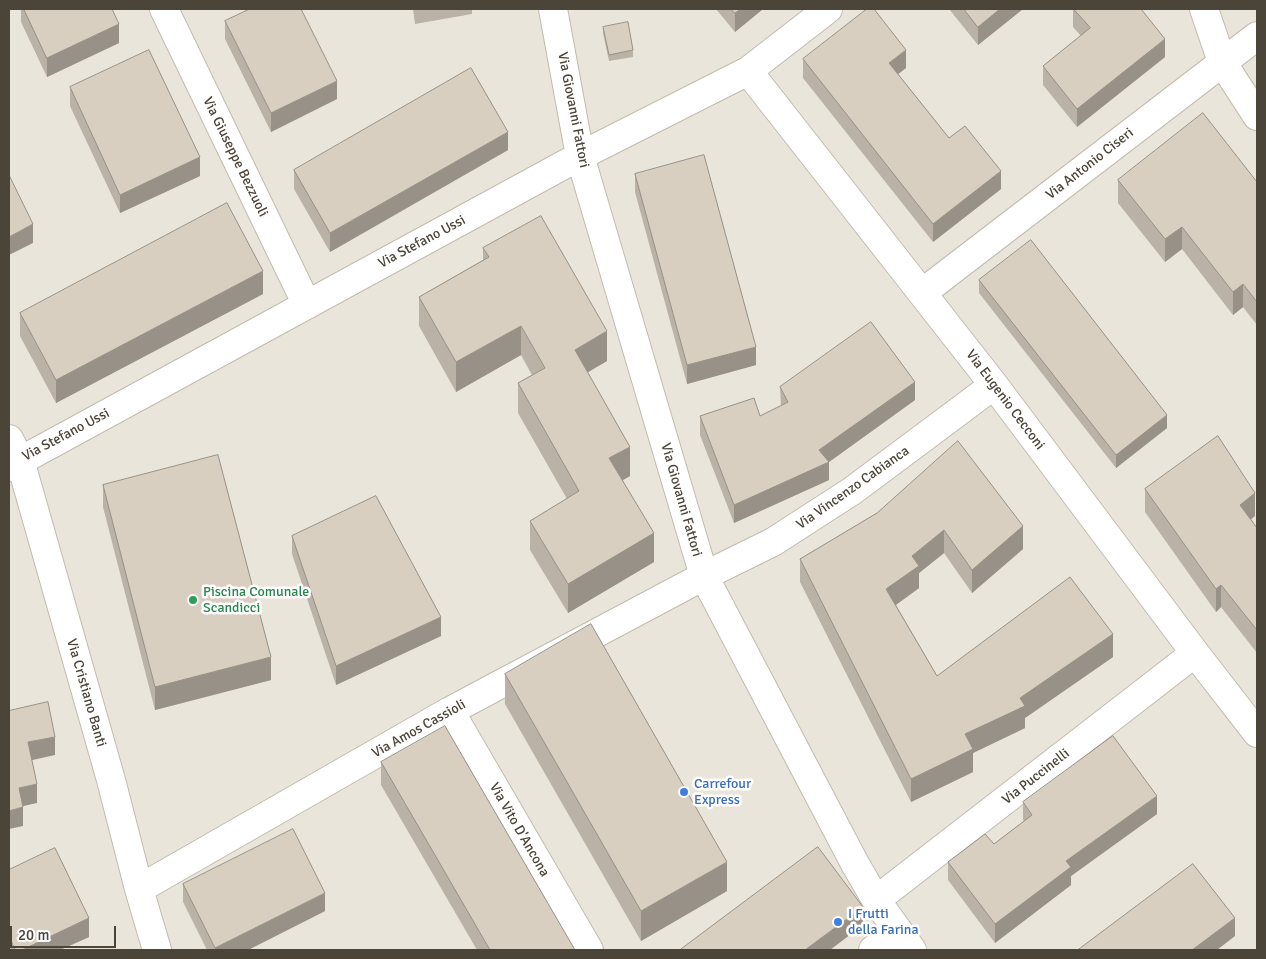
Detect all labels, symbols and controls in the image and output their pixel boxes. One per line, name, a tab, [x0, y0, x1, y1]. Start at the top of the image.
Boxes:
street label: Via Giovanni Fattori	[554, 51, 592, 169]
street label: Via Giuseppe Bezzuoli	[199, 94, 271, 220]
street label: Via Antonio Ciseri	[1043, 125, 1137, 203]
street label: Via Stefano Ussi	[375, 212, 469, 272]
street label: Via Eugenio Cecconi	[962, 347, 1048, 453]
street label: Via Stefano Ussi	[19, 405, 113, 465]
street label: Via Giovanni Fattori	[657, 441, 705, 559]
street label: Via Vincenzo Cabianca	[793, 443, 913, 533]
place label: Piscina Comunale Scandicci	[203, 584, 309, 616]
marker: Piscina Comunale Scandicci	[187, 594, 199, 606]
street label: Via Cristiano Banti	[63, 637, 109, 749]
street label: Via Amos Cassioli	[369, 696, 469, 762]
street label: Via Puccinelli	[999, 745, 1073, 809]
place label: Carrefour Express	[694, 776, 751, 809]
street label: Via Vito D'Ancona	[485, 780, 553, 880]
marker: Carrefour Express	[678, 786, 690, 798]
place label: I Frutti della Farina	[848, 906, 919, 939]
scale bar	[12, 916, 119, 948]
marker: I Frutti della Farina	[832, 916, 844, 928]
text: 20 m	[18, 926, 49, 944]

